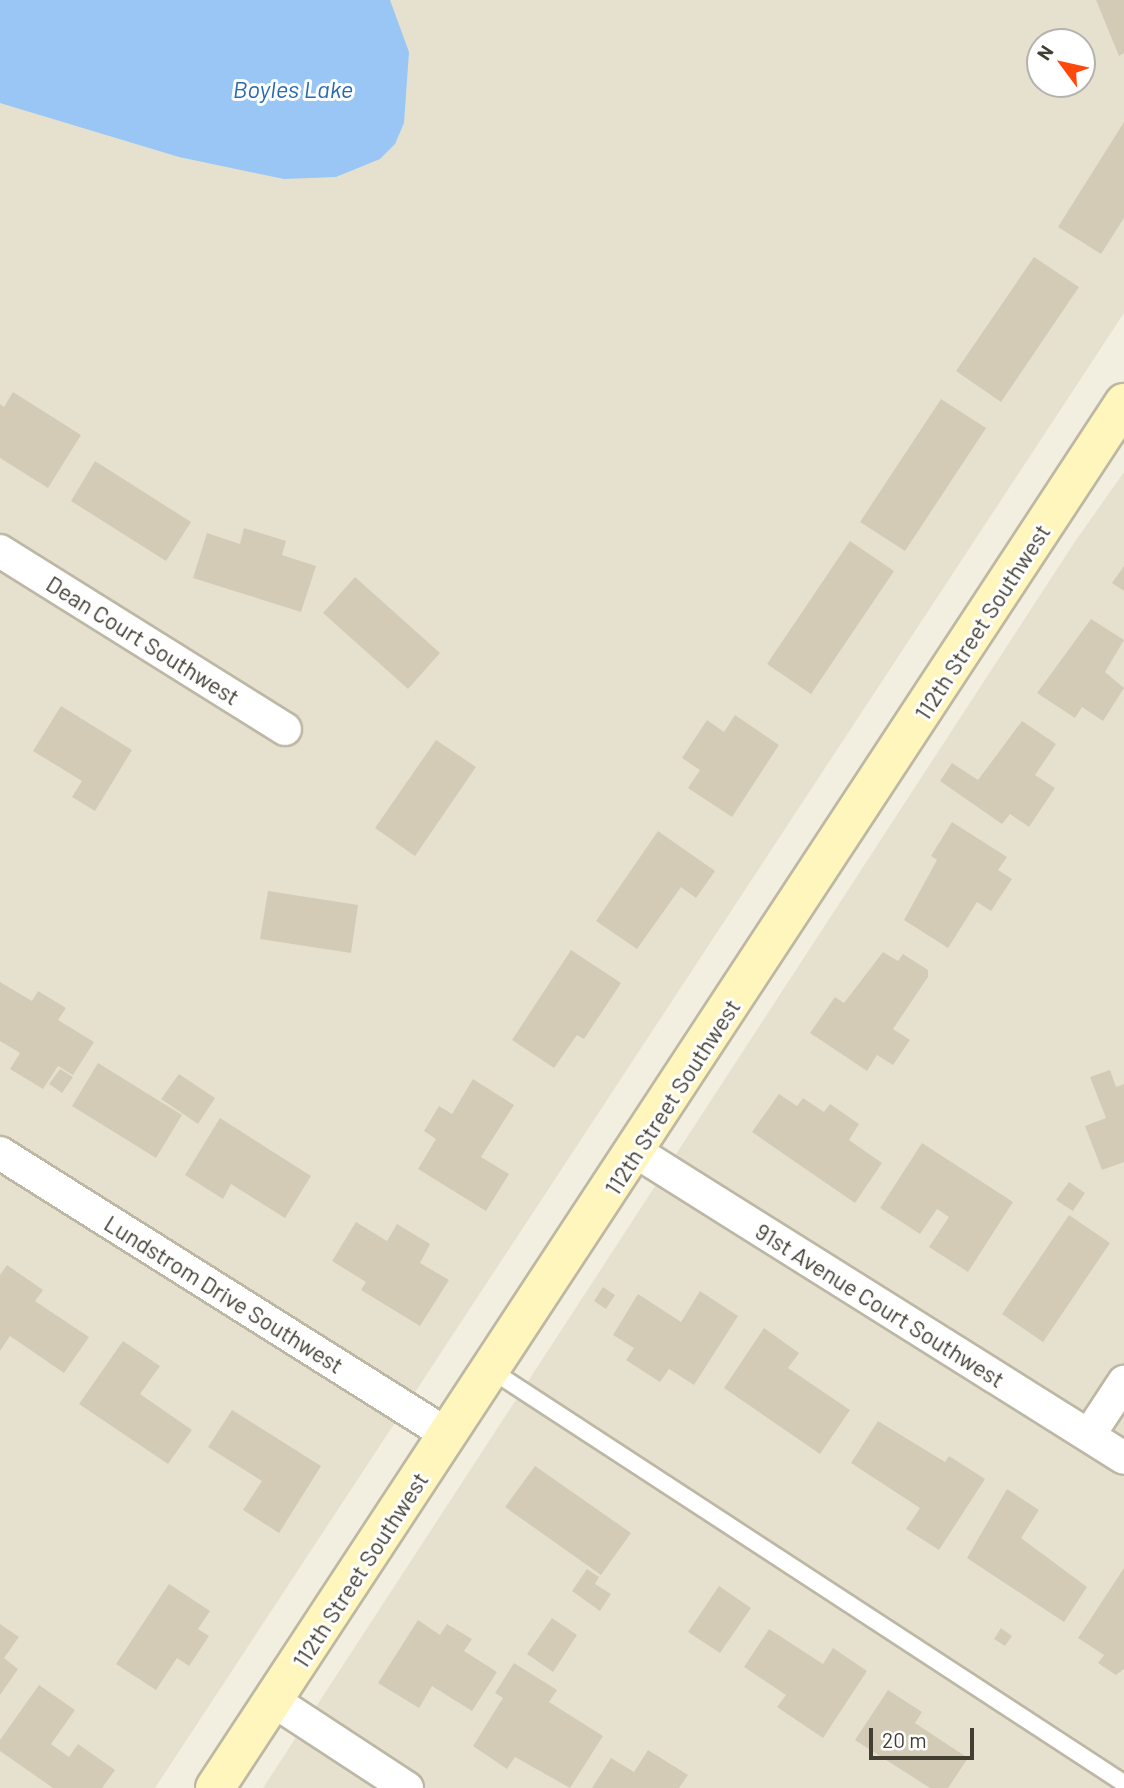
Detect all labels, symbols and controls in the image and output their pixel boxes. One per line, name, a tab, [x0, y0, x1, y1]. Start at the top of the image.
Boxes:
north arrow	[1026, 28, 1096, 98]
text: N	[1032, 41, 1058, 64]
water label: Boyles Lake	[233, 75, 353, 103]
street label: 112th Street Southwest	[908, 519, 1056, 725]
street label: Dean Court Southwest	[42, 569, 244, 711]
street label: 112th Street Southwest	[598, 994, 746, 1200]
street label: Lundstrom Drive Southwest	[100, 1209, 348, 1379]
street label: 91st Avenue Court Southwest	[750, 1217, 1010, 1393]
street label: 112th Street Southwest	[286, 1467, 434, 1673]
scale bar	[872, 1714, 977, 1758]
text: 20 m	[882, 1727, 927, 1752]

